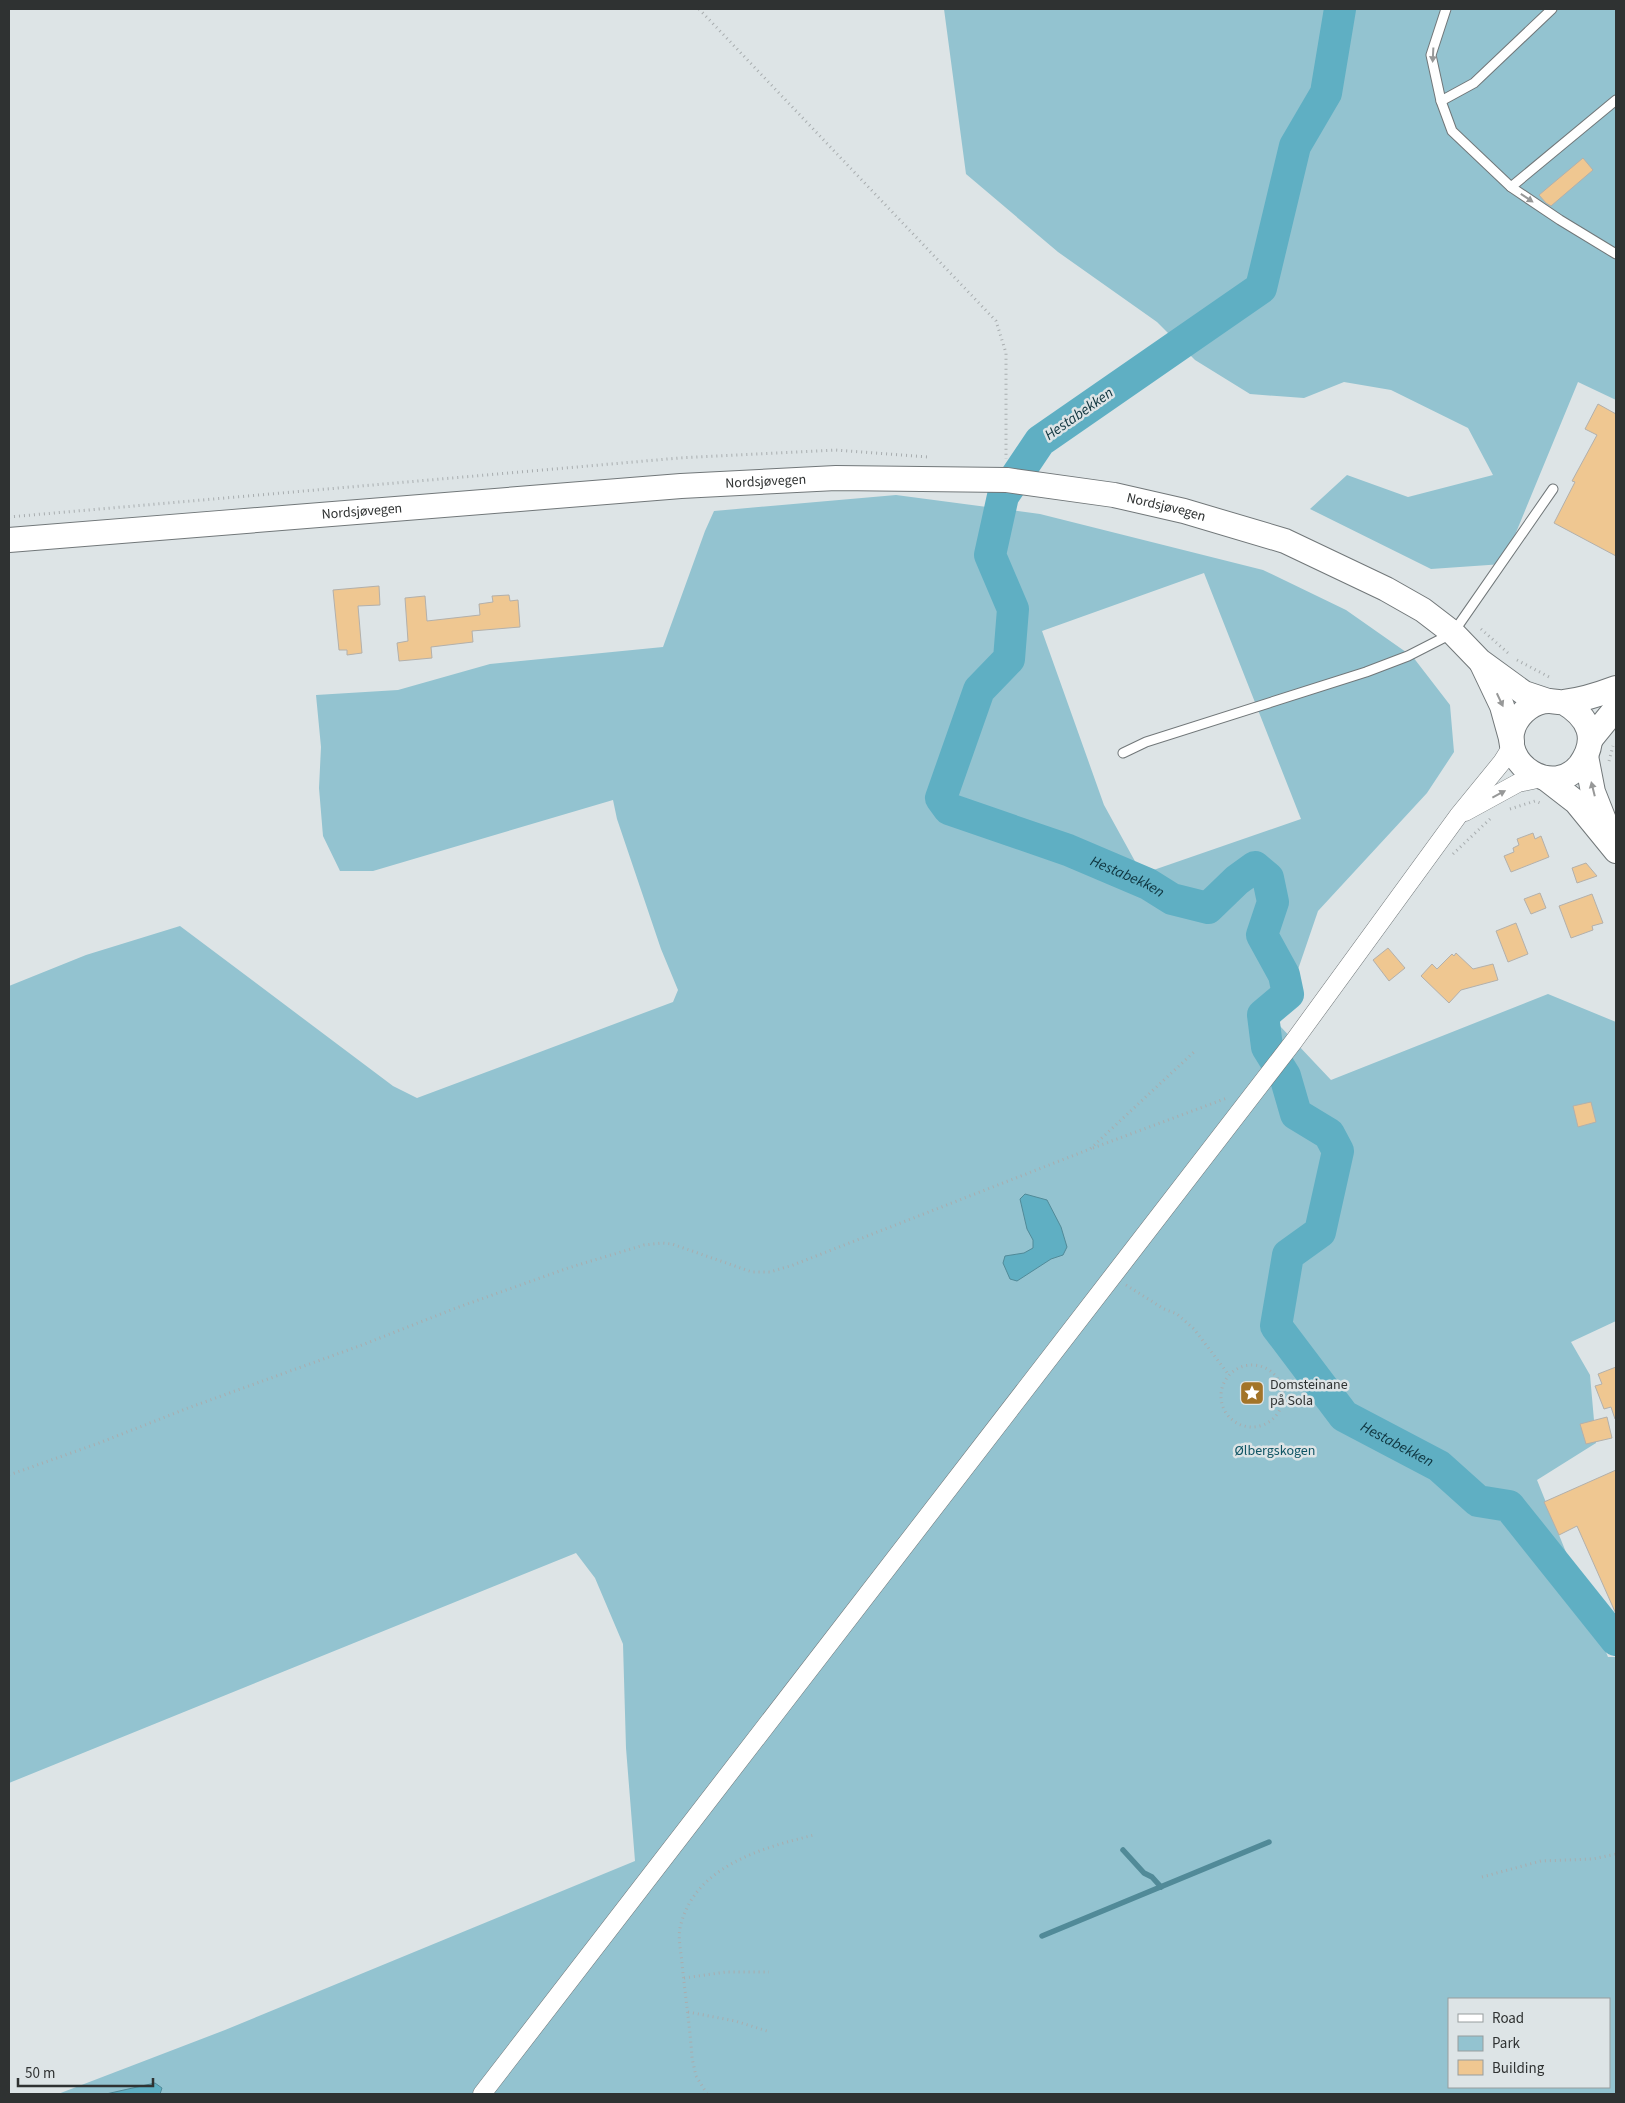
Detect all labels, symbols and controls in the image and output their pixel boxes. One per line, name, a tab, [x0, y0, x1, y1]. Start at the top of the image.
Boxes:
one-way arrow	[1429, 48, 1437, 64]
one-way arrow	[1521, 193, 1534, 203]
water label: Hestabekken	[1040, 382, 1118, 445]
street label: Nordsjøvegen	[725, 470, 807, 494]
street label: Nordsjøvegen	[1125, 488, 1208, 527]
street label: Nordsjøvegen	[321, 498, 403, 525]
one-way arrow	[1496, 693, 1504, 707]
one-way arrow	[1589, 781, 1597, 796]
one-way arrow	[1492, 790, 1506, 798]
water label: Hestabekken	[1087, 850, 1169, 902]
place label: Domsteinane på Sola	[1270, 1375, 1348, 1411]
place icon: Domsteinane på Sola	[1239, 1380, 1265, 1406]
water label: Hestabekken	[1357, 1416, 1437, 1472]
park label: Ølbergskogen	[1235, 1441, 1315, 1461]
legend	[1448, 1998, 1610, 2088]
text: Road	[1492, 2008, 1524, 2029]
text: Park	[1492, 2033, 1521, 2054]
scale bar	[18, 2056, 152, 2088]
text: Building	[1492, 2058, 1545, 2079]
text: 50 m	[25, 2063, 55, 2084]

